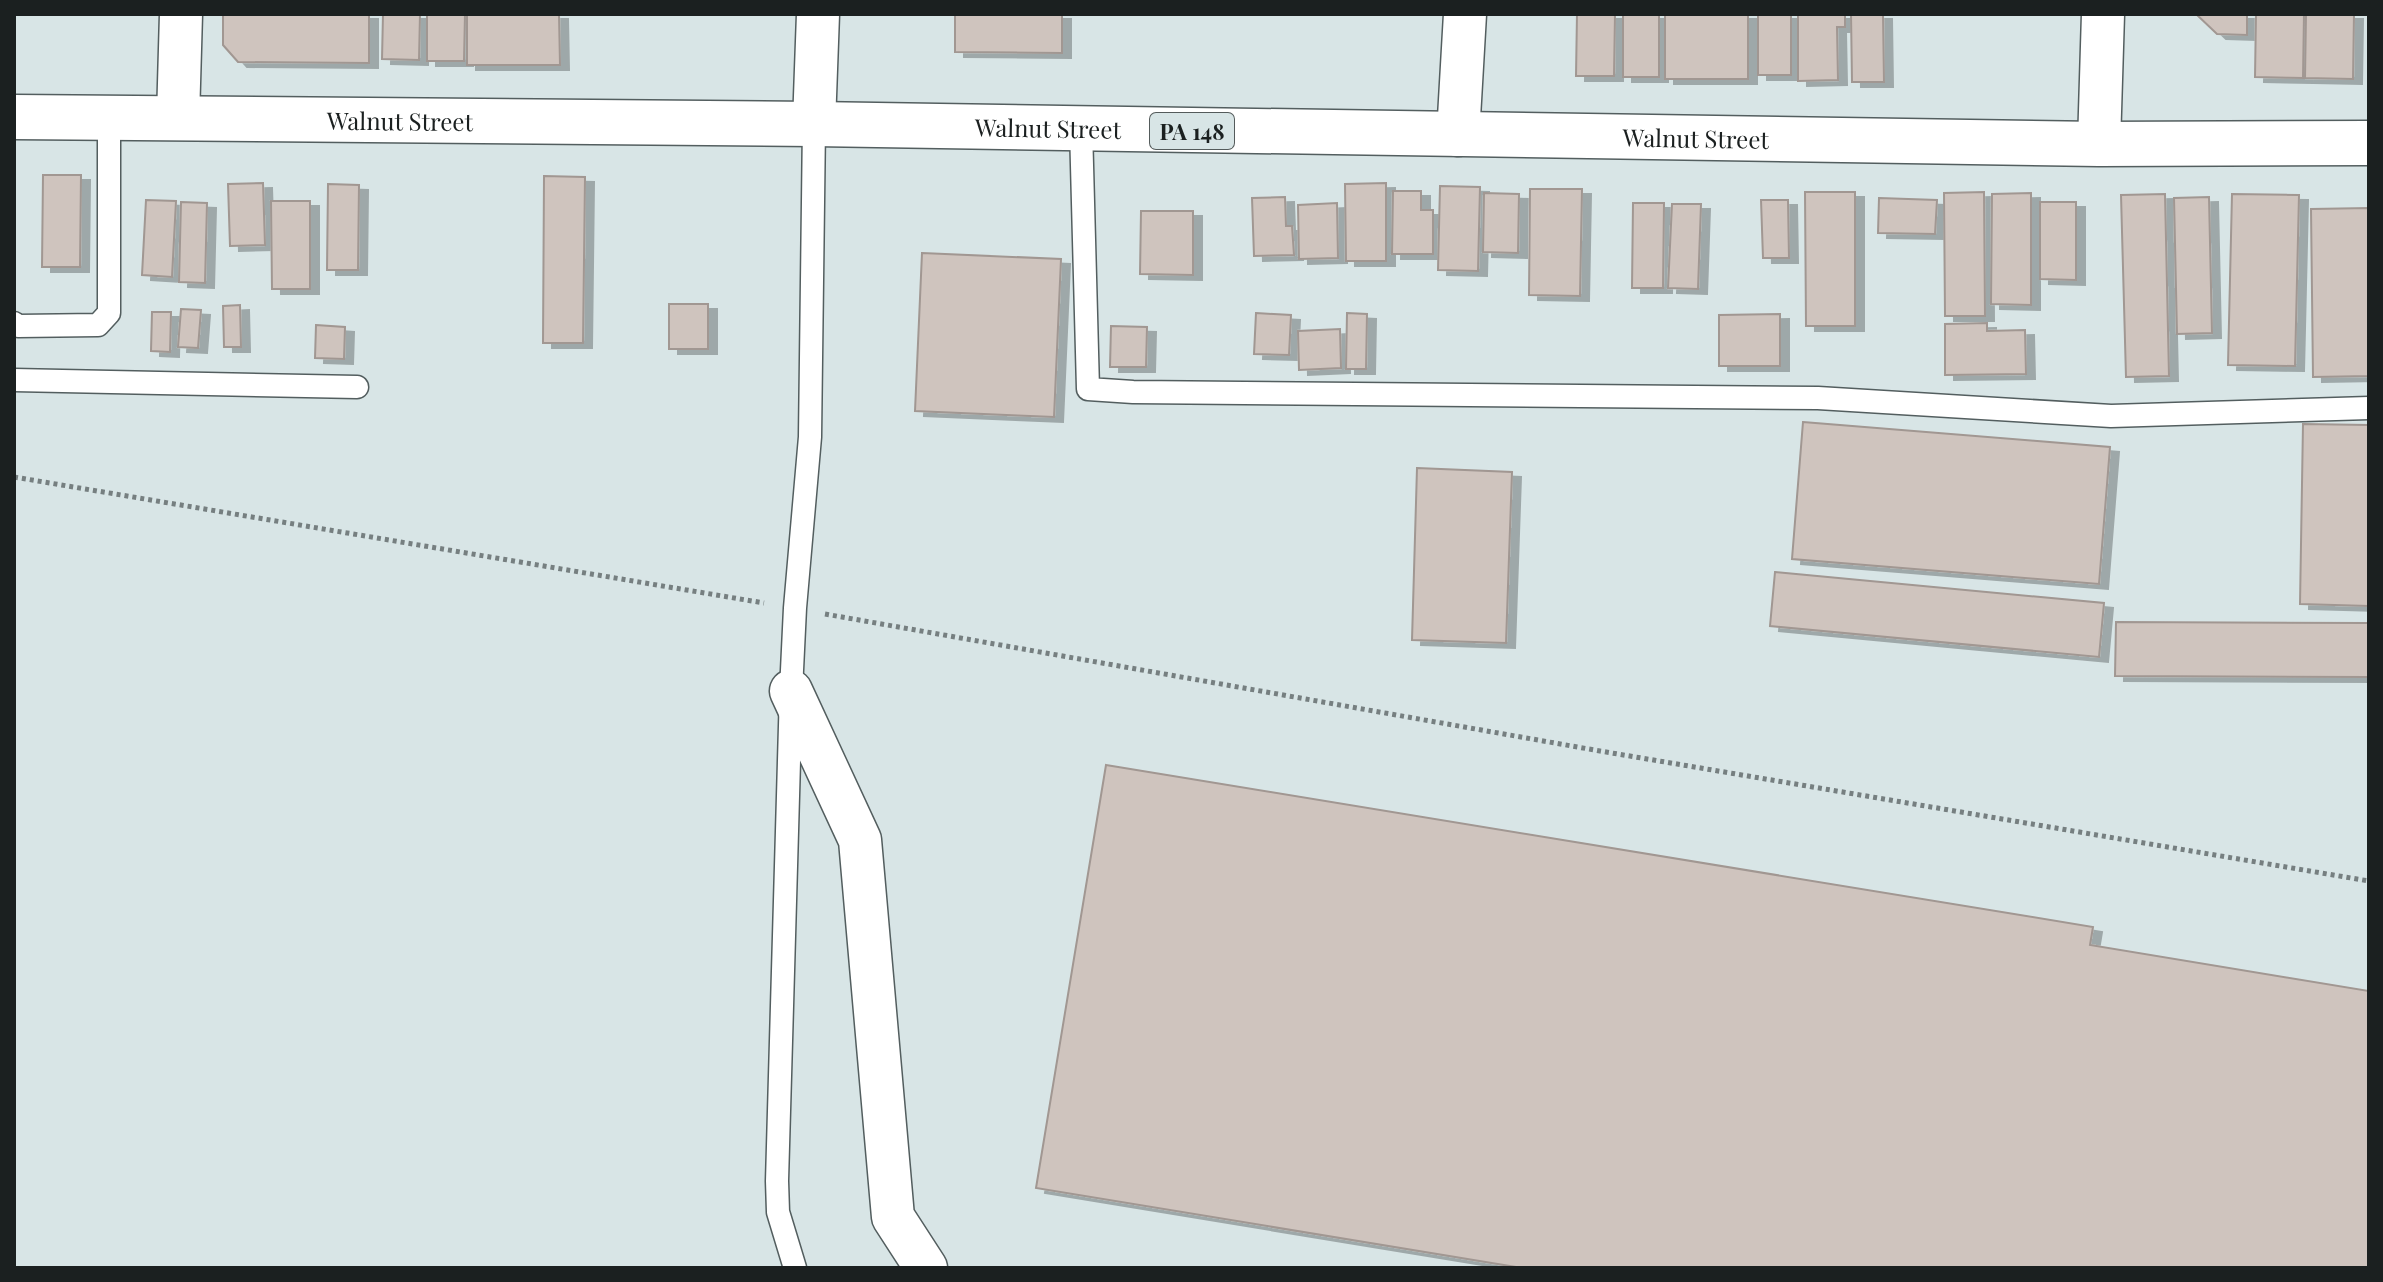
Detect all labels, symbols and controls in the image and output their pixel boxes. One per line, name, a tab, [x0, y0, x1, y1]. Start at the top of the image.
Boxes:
street label: Walnut Street	[326, 104, 474, 137]
street label: Walnut Street	[974, 110, 1122, 145]
road number: PA 148	[1150, 113, 1234, 149]
street label: Walnut Street	[1622, 121, 1770, 155]

